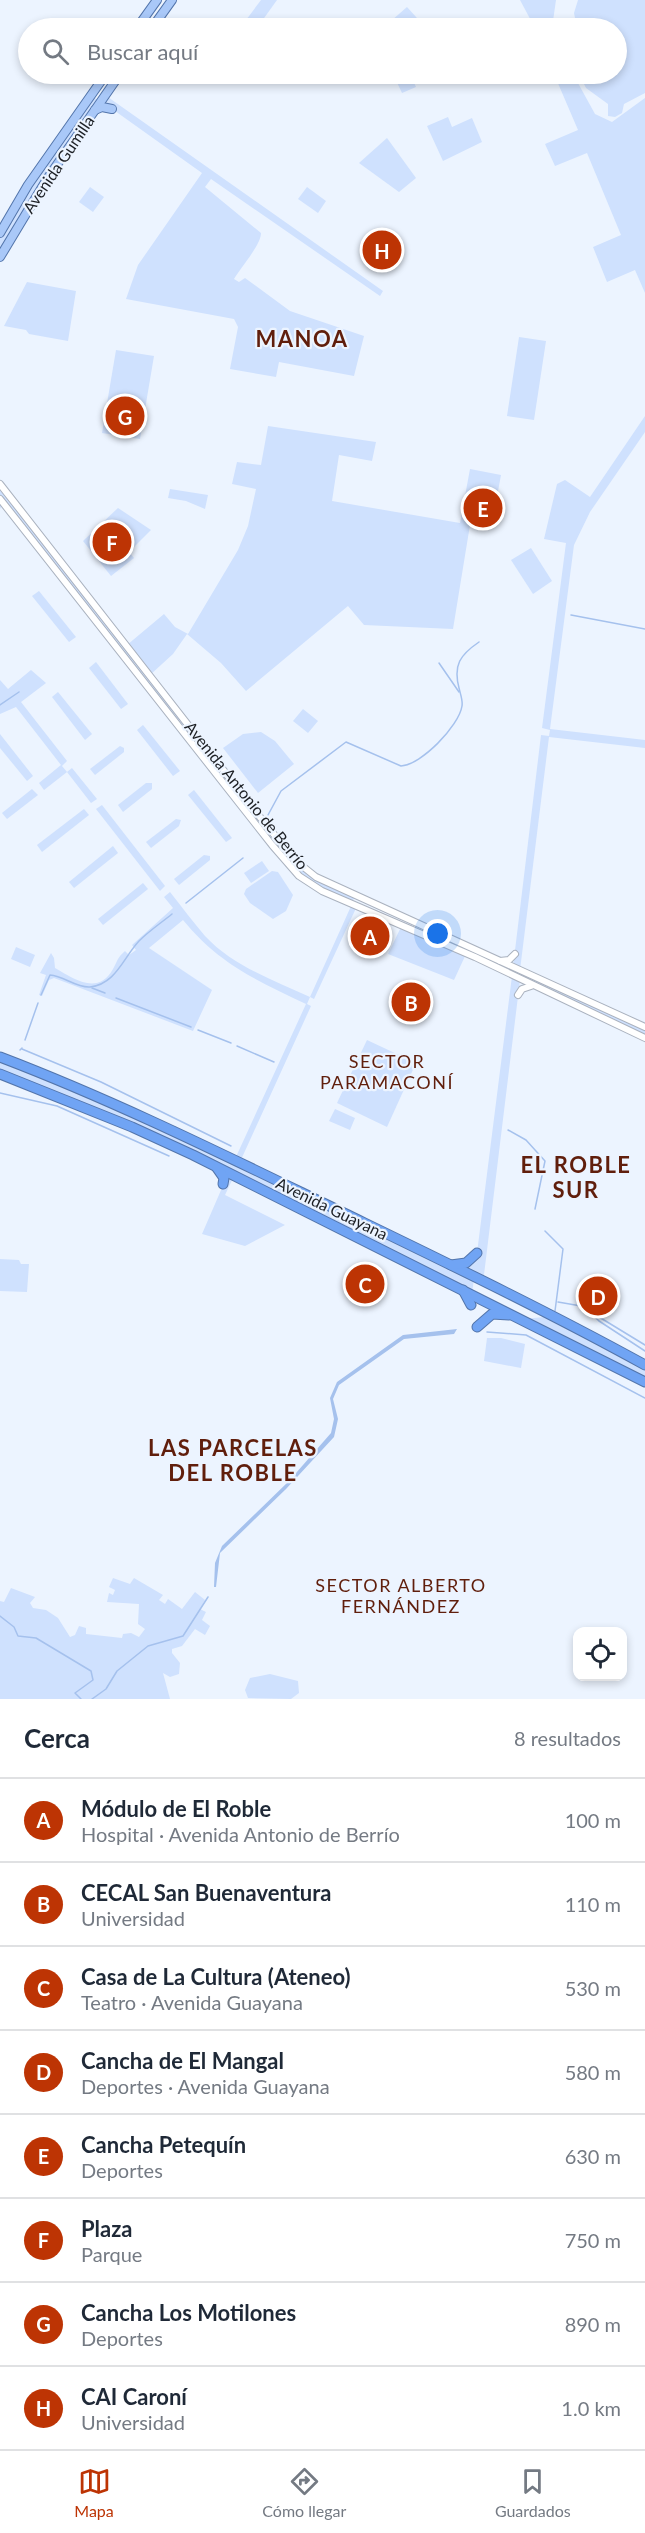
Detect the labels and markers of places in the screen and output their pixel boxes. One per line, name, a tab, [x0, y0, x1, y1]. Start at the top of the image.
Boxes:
pin: H	[362, 228, 401, 272]
pin: G	[106, 394, 144, 438]
pin: E	[464, 486, 502, 530]
pin: F	[92, 520, 132, 564]
pin: A	[350, 914, 389, 958]
pin: B	[392, 980, 430, 1024]
pin: C	[346, 1262, 385, 1306]
pin: D	[578, 1274, 618, 1318]

